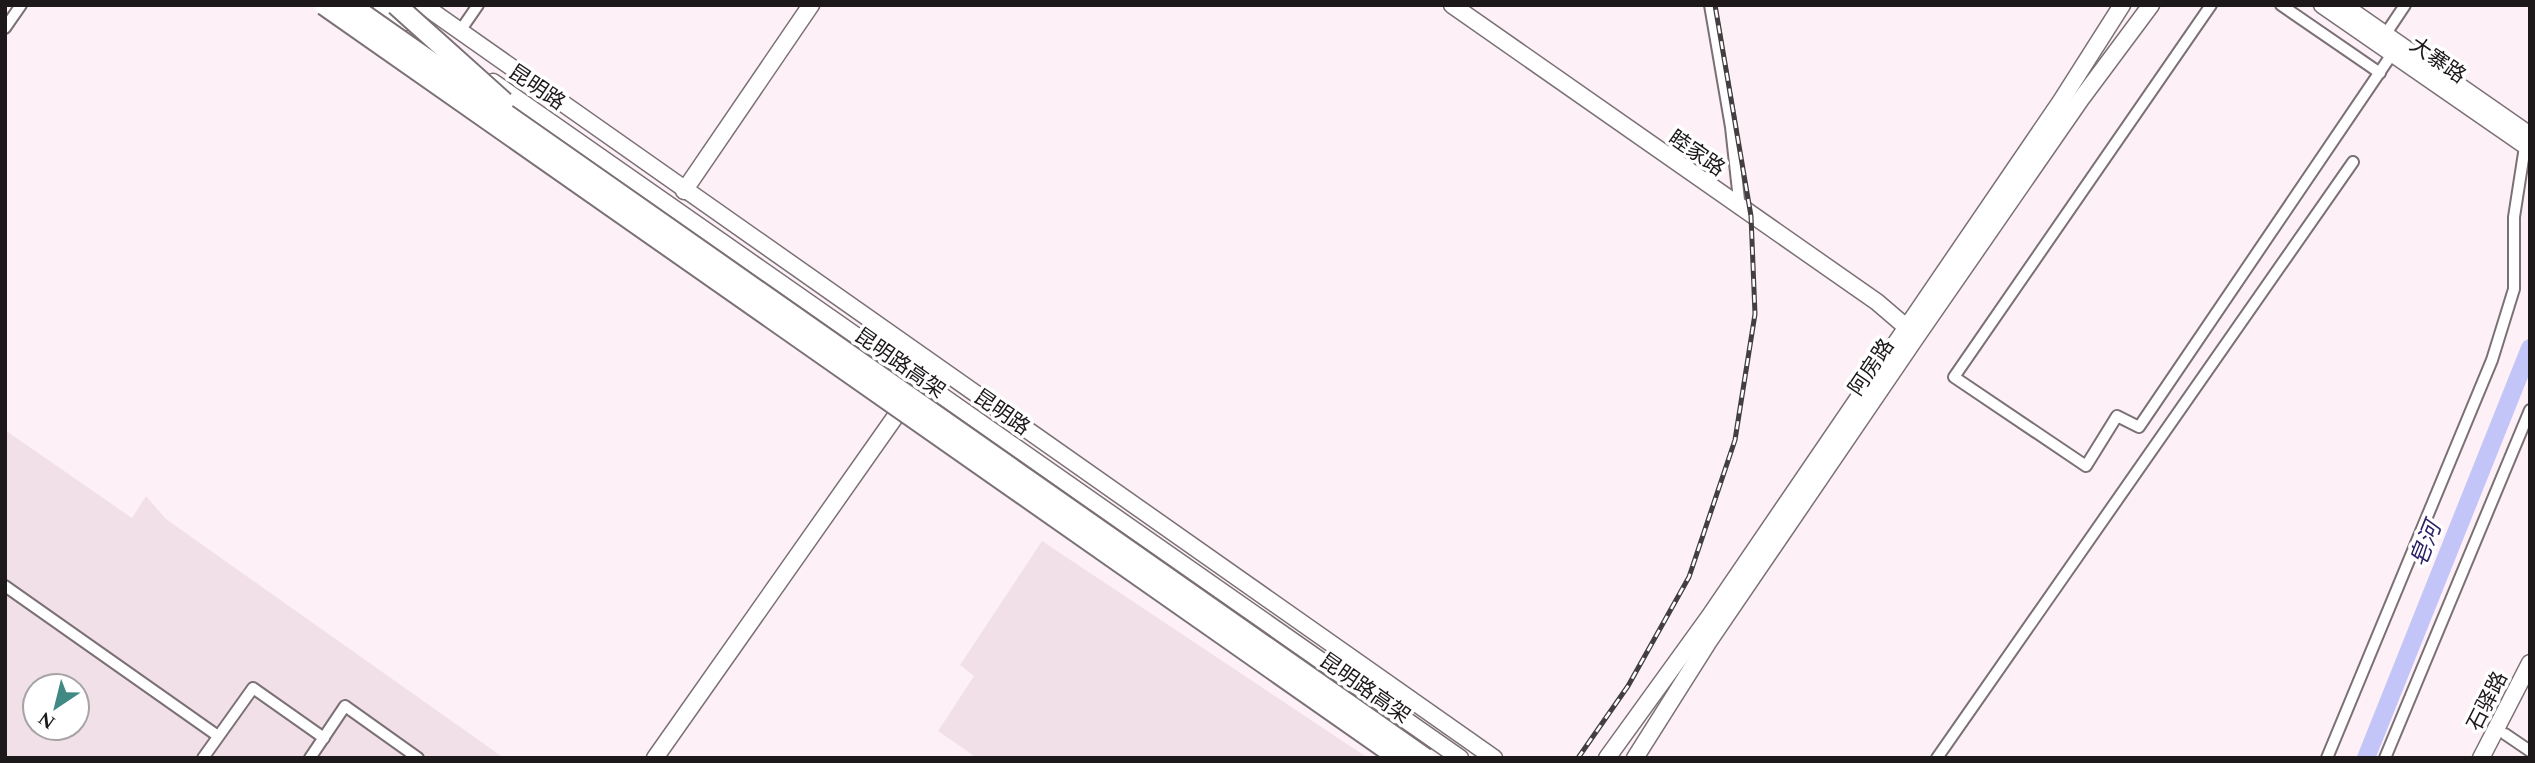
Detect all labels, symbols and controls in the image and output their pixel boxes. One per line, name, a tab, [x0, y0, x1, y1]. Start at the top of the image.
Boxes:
street label: 大寨路	[2402, 30, 2472, 92]
street label: 昆明路	[501, 57, 572, 119]
street label: 睦家路	[1661, 123, 1731, 185]
street label: 昆明路高架	[847, 321, 952, 407]
street label: 阿房路	[1841, 332, 1903, 403]
street label: 昆明路	[966, 382, 1036, 444]
water label: 皂河	[2402, 513, 2453, 572]
street label: 昆明路高架	[1312, 646, 1417, 732]
street label: 石驿路	[2459, 666, 2516, 737]
north arrow	[21, 672, 91, 742]
text: N	[32, 703, 62, 736]

